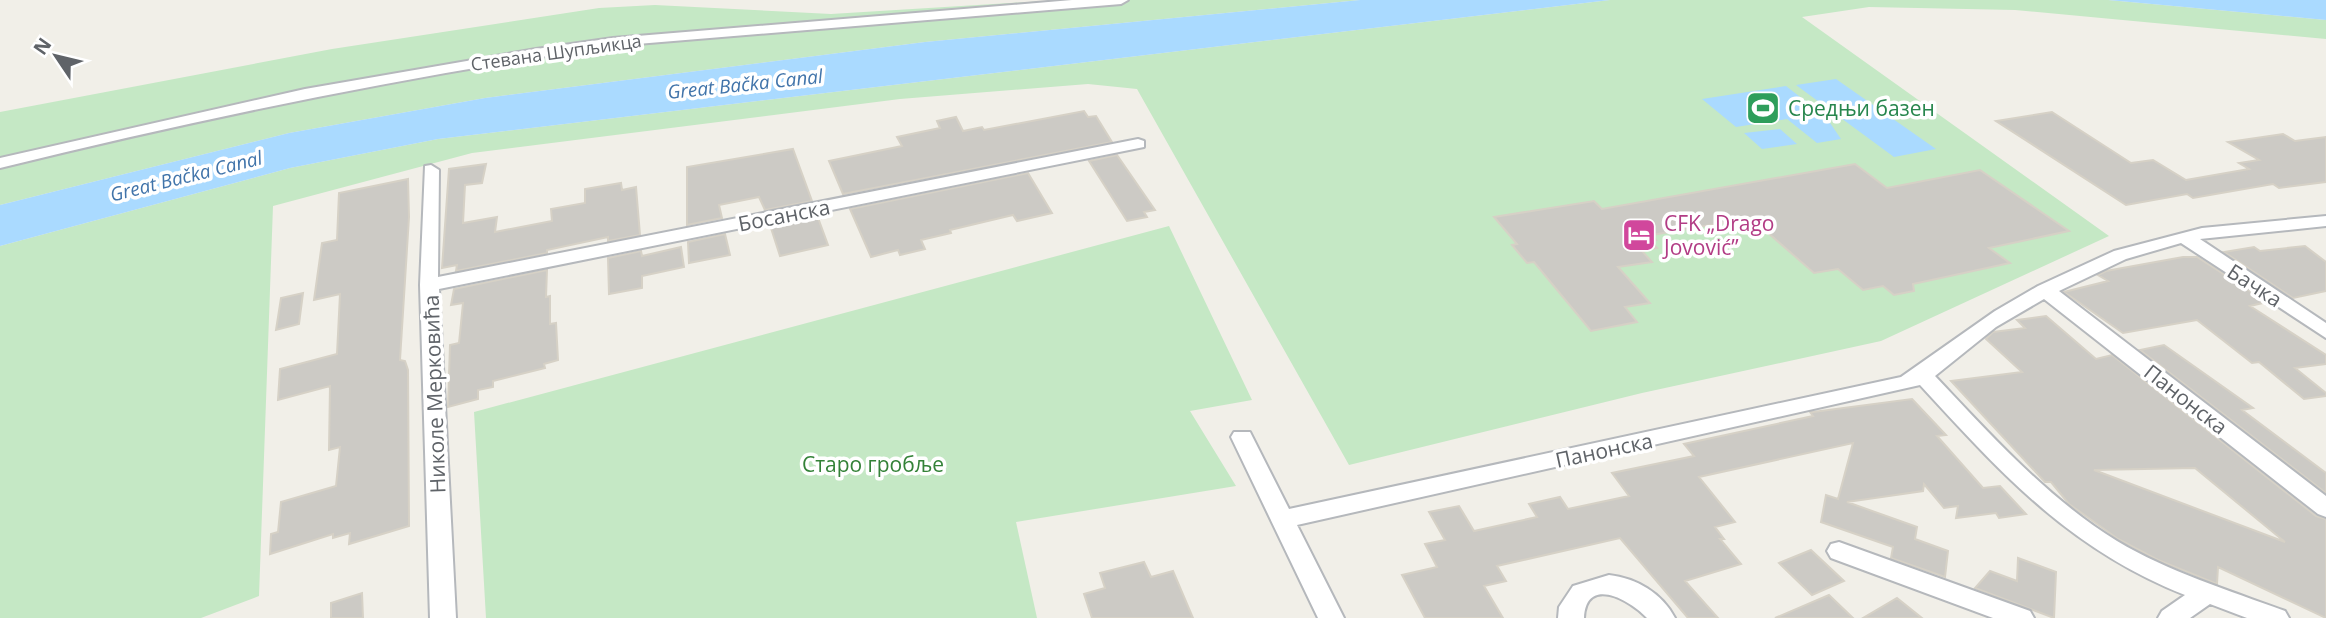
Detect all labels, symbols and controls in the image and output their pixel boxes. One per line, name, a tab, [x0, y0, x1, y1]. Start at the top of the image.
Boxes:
north arrow	[21, 21, 91, 91]
street label: Стевана Шупљикца	[469, 28, 643, 76]
text: N	[27, 32, 57, 60]
water label: Great Bačka Canal	[666, 63, 825, 105]
sports icon: Средњи базен	[1744, 89, 1782, 127]
place label: Средњи базен	[1788, 94, 1935, 122]
water label: Great Bačka Canal	[107, 144, 266, 207]
street label: Босанска	[736, 192, 832, 238]
place label: CFK „Drago Jovović”	[1662, 209, 1775, 261]
hotel icon: CFK „Drago Jovović”	[1620, 216, 1658, 254]
street label: Бачка	[2222, 257, 2288, 313]
street label: Николе Мерковића	[417, 294, 451, 494]
street label: Панонска	[2138, 358, 2234, 440]
street label: Панонска	[1553, 426, 1655, 474]
park label: Старо гробље	[802, 450, 944, 478]

